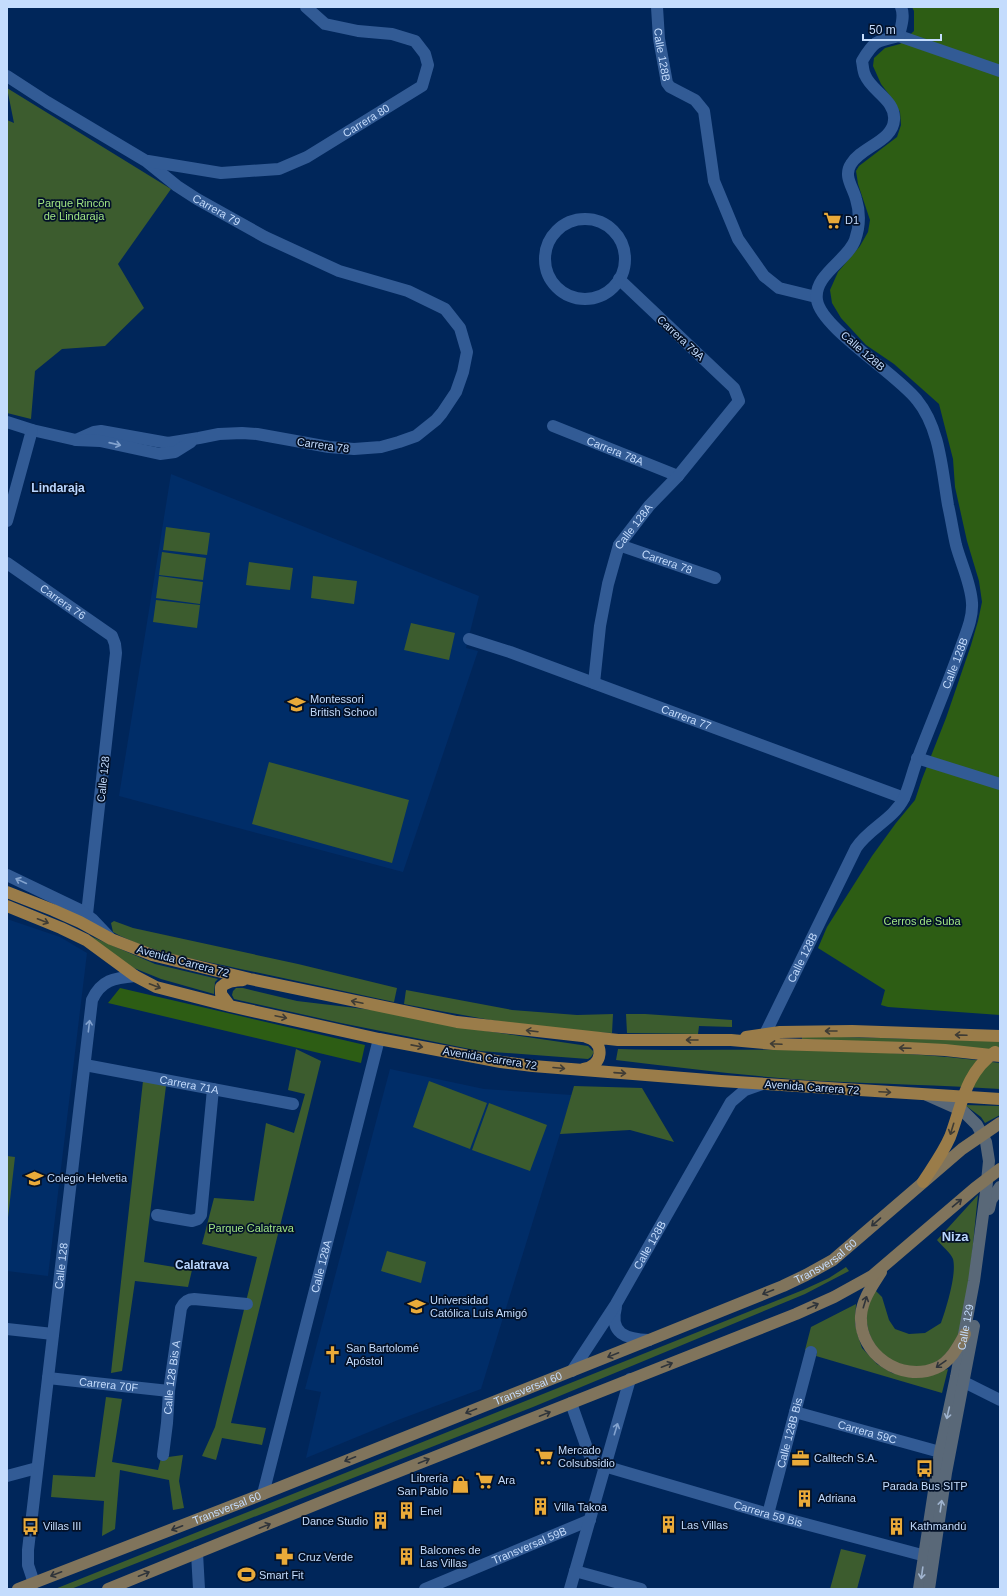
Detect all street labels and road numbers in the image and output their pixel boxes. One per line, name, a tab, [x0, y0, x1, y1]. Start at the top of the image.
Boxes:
street label: Calle 128B	[652, 28, 673, 82]
street label: Carrera 80	[341, 102, 392, 139]
street label: Carrera 79	[191, 192, 242, 228]
street label: Carrera 79A	[655, 313, 707, 363]
street label: Calle 128B	[839, 329, 887, 373]
street label: Carrera 78A	[585, 434, 646, 468]
street label: Carrera 78	[296, 435, 350, 455]
street label: Calle 128A	[612, 501, 655, 551]
street label: Carrera 78	[640, 547, 694, 576]
street label: Carrera 76	[38, 582, 88, 622]
street label: Calle 128B	[940, 636, 970, 690]
street label: Carrera 77	[660, 703, 713, 732]
street label: Calle 128	[95, 755, 111, 803]
street label: Calle 128B	[785, 931, 820, 984]
street label: Avenida Carrera 72	[135, 943, 231, 979]
street label: Avenida Carrera 72	[442, 1045, 538, 1071]
street label: Carrera 71A	[159, 1073, 220, 1096]
street label: Avenida Carrera 72	[764, 1078, 860, 1096]
street label: Calle 128B	[631, 1219, 668, 1271]
street label: Transversal 60	[792, 1237, 859, 1286]
street label: Calle 128A	[309, 1238, 334, 1294]
street label: Calle 128	[52, 1242, 70, 1290]
street label: Calle 129	[955, 1303, 976, 1351]
street label: Calle 128 Bis A	[162, 1339, 182, 1415]
street label: Transversal 60	[492, 1369, 564, 1407]
street label: Carrera 70F	[78, 1375, 139, 1394]
street label: Calle 128B Bis	[774, 1396, 805, 1469]
street label: Carrera 59C	[836, 1418, 898, 1446]
street label: Transversal 60	[191, 1489, 263, 1527]
street label: Carrera 59 Bis	[732, 1498, 804, 1529]
street label: Transversal 59B	[490, 1524, 568, 1566]

